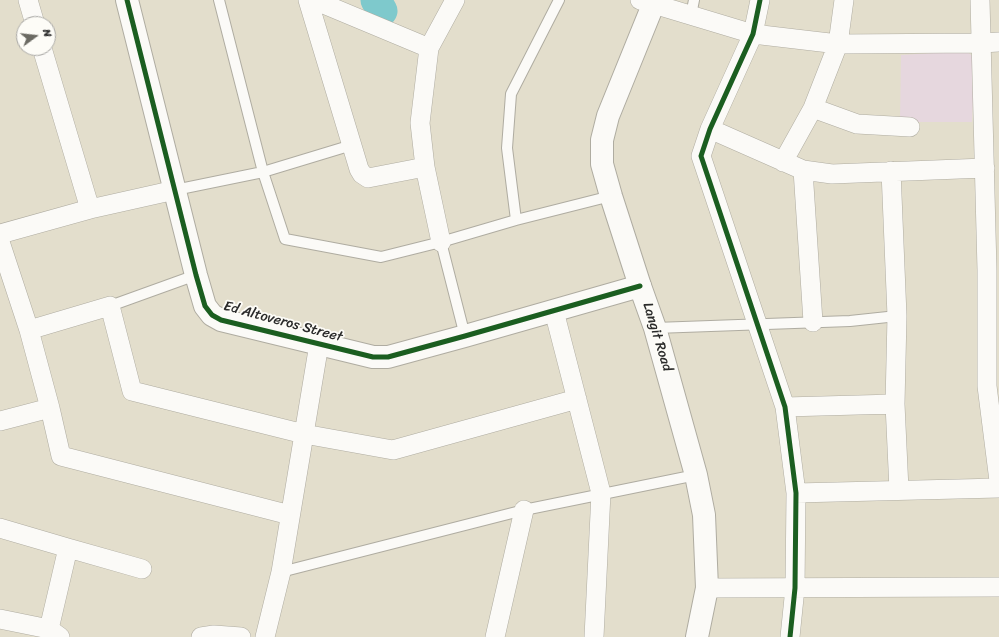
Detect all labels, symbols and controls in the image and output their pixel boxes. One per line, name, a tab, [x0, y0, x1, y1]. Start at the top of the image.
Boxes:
north arrow	[16, 16, 56, 56]
text: N	[37, 27, 57, 39]
street label: Ed Altoveros Street	[222, 298, 344, 346]
street label: Langit Road	[639, 300, 675, 374]

